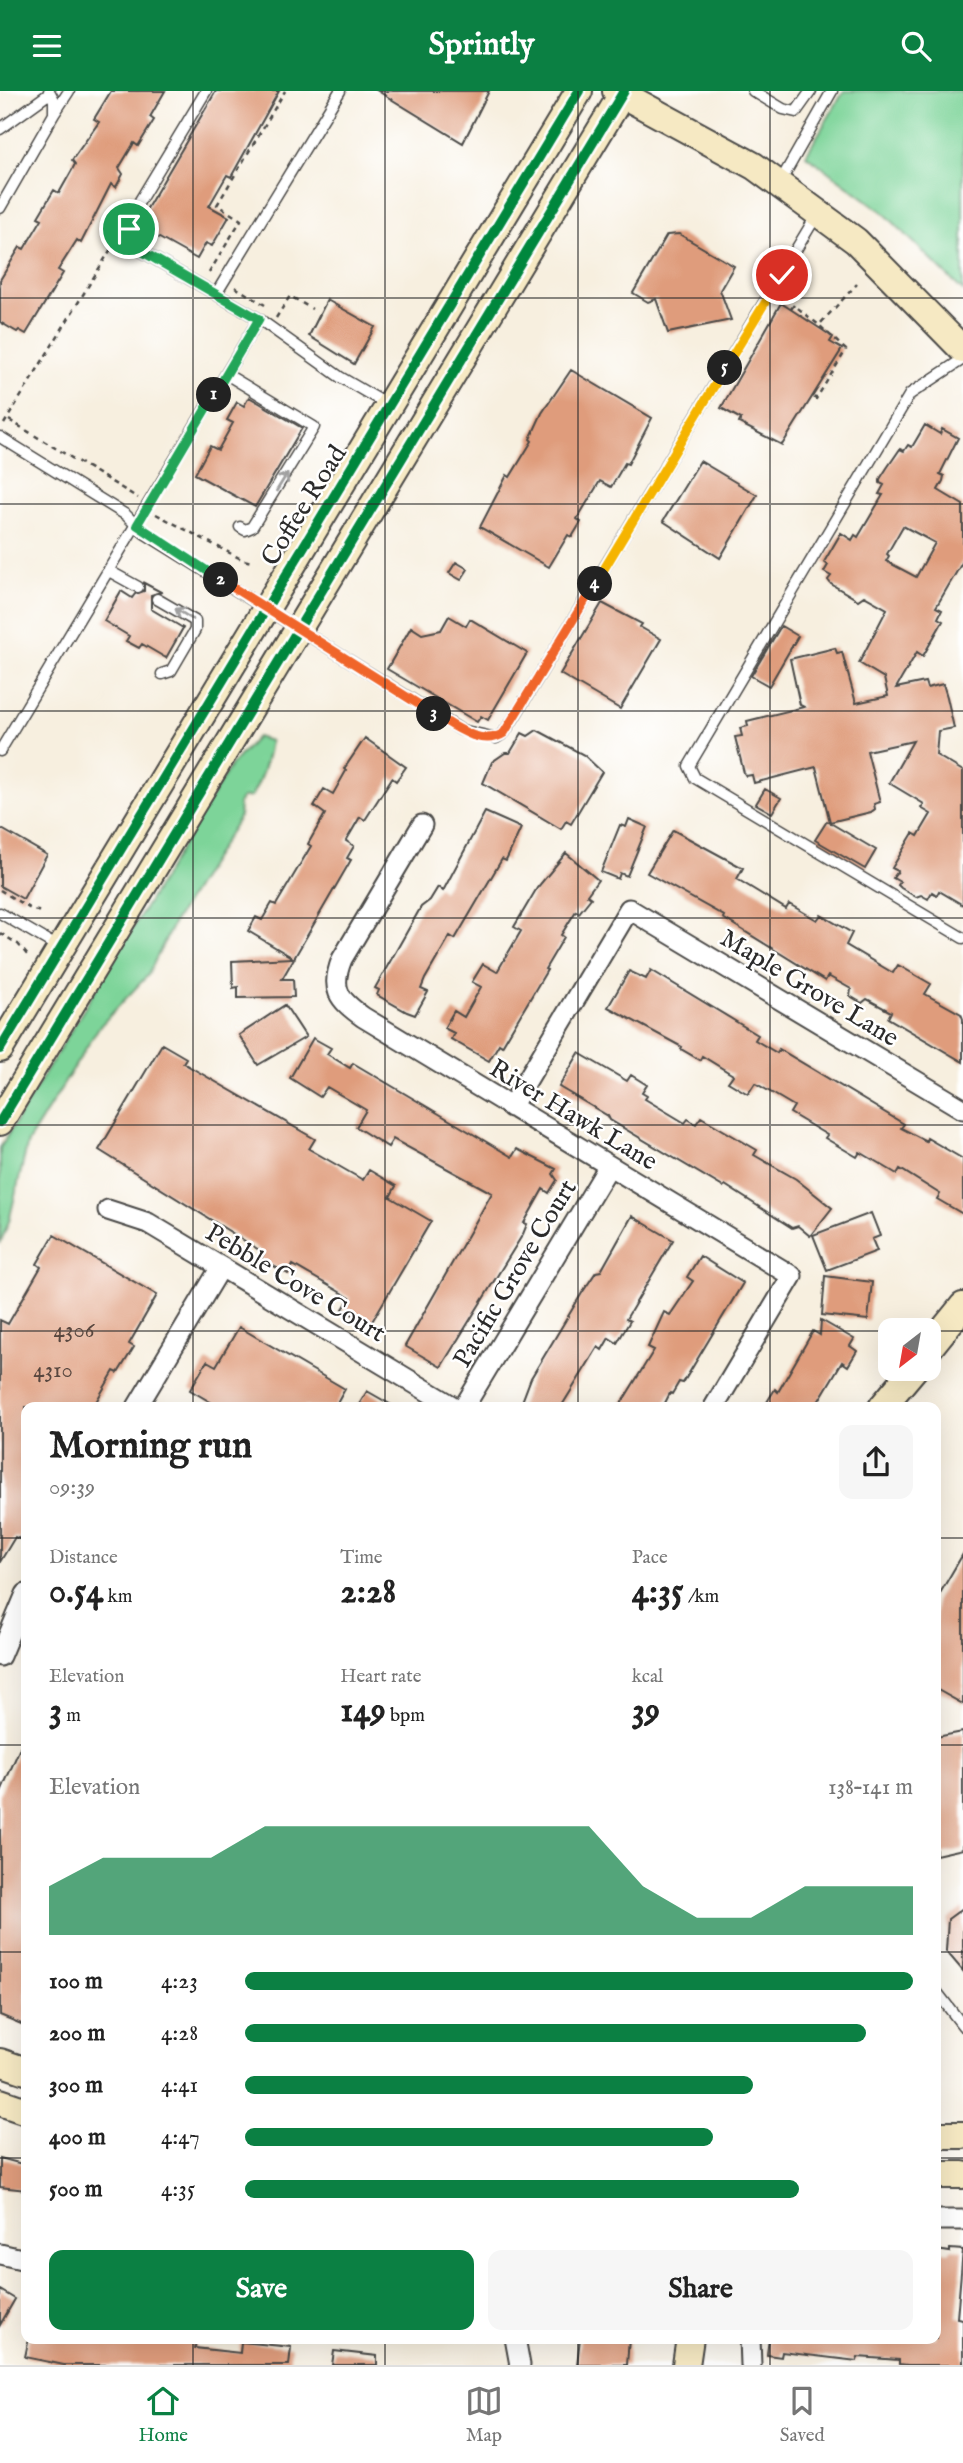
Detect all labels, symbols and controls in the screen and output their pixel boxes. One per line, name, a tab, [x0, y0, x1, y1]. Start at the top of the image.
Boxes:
text: Sprintly	[428, 25, 535, 66]
icon: menu	[28, 27, 66, 65]
icon: search	[897, 27, 935, 65]
pin	[99, 199, 159, 259]
icon: arrive	[110, 210, 148, 248]
pin	[752, 245, 812, 305]
icon: check	[763, 256, 801, 294]
pin: 5	[708, 351, 742, 385]
text: 5	[721, 355, 728, 379]
pin: 1	[196, 377, 232, 413]
text: 1	[210, 382, 217, 406]
street label: Coffee Road	[254, 439, 354, 572]
one-way arrow	[275, 472, 289, 492]
pin: 2	[204, 563, 238, 597]
text: 2	[216, 567, 225, 591]
pin: 4	[578, 567, 612, 601]
text: 4	[590, 571, 599, 595]
one-way arrow	[174, 607, 194, 621]
pin: 3	[416, 697, 452, 731]
text: 3	[430, 701, 437, 725]
street label: Maple Grove Lane	[714, 922, 905, 1055]
street label: River Hawk Lane	[483, 1052, 663, 1178]
street label: Pacific Grove Court	[446, 1174, 584, 1374]
street label: Pebble Cove Court	[199, 1216, 392, 1350]
house number: 4306	[54, 1316, 96, 1345]
north arrow	[878, 1318, 942, 1381]
map controls	[878, 1318, 941, 1381]
house number: 4310	[33, 1356, 73, 1385]
text: Morning run	[49, 1423, 252, 1471]
button: share	[839, 1425, 913, 1499]
text: 09:39	[49, 1473, 95, 1502]
text: Distance	[49, 1546, 118, 1570]
text: Time	[340, 1546, 383, 1570]
text: Pace	[632, 1546, 668, 1570]
text: 0.54	[49, 1570, 103, 1615]
text: 2:28	[340, 1570, 396, 1615]
text: 4:35	[632, 1570, 684, 1615]
text: km	[103, 1585, 132, 1609]
text: /km	[684, 1585, 719, 1609]
text: Elevation	[49, 1665, 124, 1689]
text: Heart rate	[340, 1665, 421, 1689]
text: kcal	[632, 1665, 663, 1689]
text: 3	[49, 1689, 62, 1734]
text: 149	[340, 1689, 386, 1734]
text: 39	[632, 1689, 660, 1734]
text: m	[62, 1704, 81, 1728]
text: bpm	[386, 1704, 425, 1728]
text: Elevation	[49, 1773, 140, 1802]
text: 138–141 m	[828, 1773, 913, 1802]
text: 100 m	[49, 1967, 103, 1996]
text: 4:23	[161, 1967, 198, 1996]
text: 200 m	[49, 2019, 105, 2048]
text: 4:28	[161, 2019, 198, 2048]
text: 300 m	[49, 2071, 103, 2100]
text: 4:41	[161, 2071, 198, 2100]
text: 400 m	[49, 2123, 106, 2152]
text: 4:47	[161, 2123, 200, 2152]
text: 500 m	[49, 2175, 103, 2204]
text: 4:35	[161, 2175, 195, 2204]
button: Save	[49, 2250, 474, 2330]
button: Share	[488, 2250, 913, 2330]
tab: Home	[138, 2382, 188, 2448]
tab: Map	[465, 2382, 503, 2448]
tab: Saved	[780, 2382, 825, 2448]

